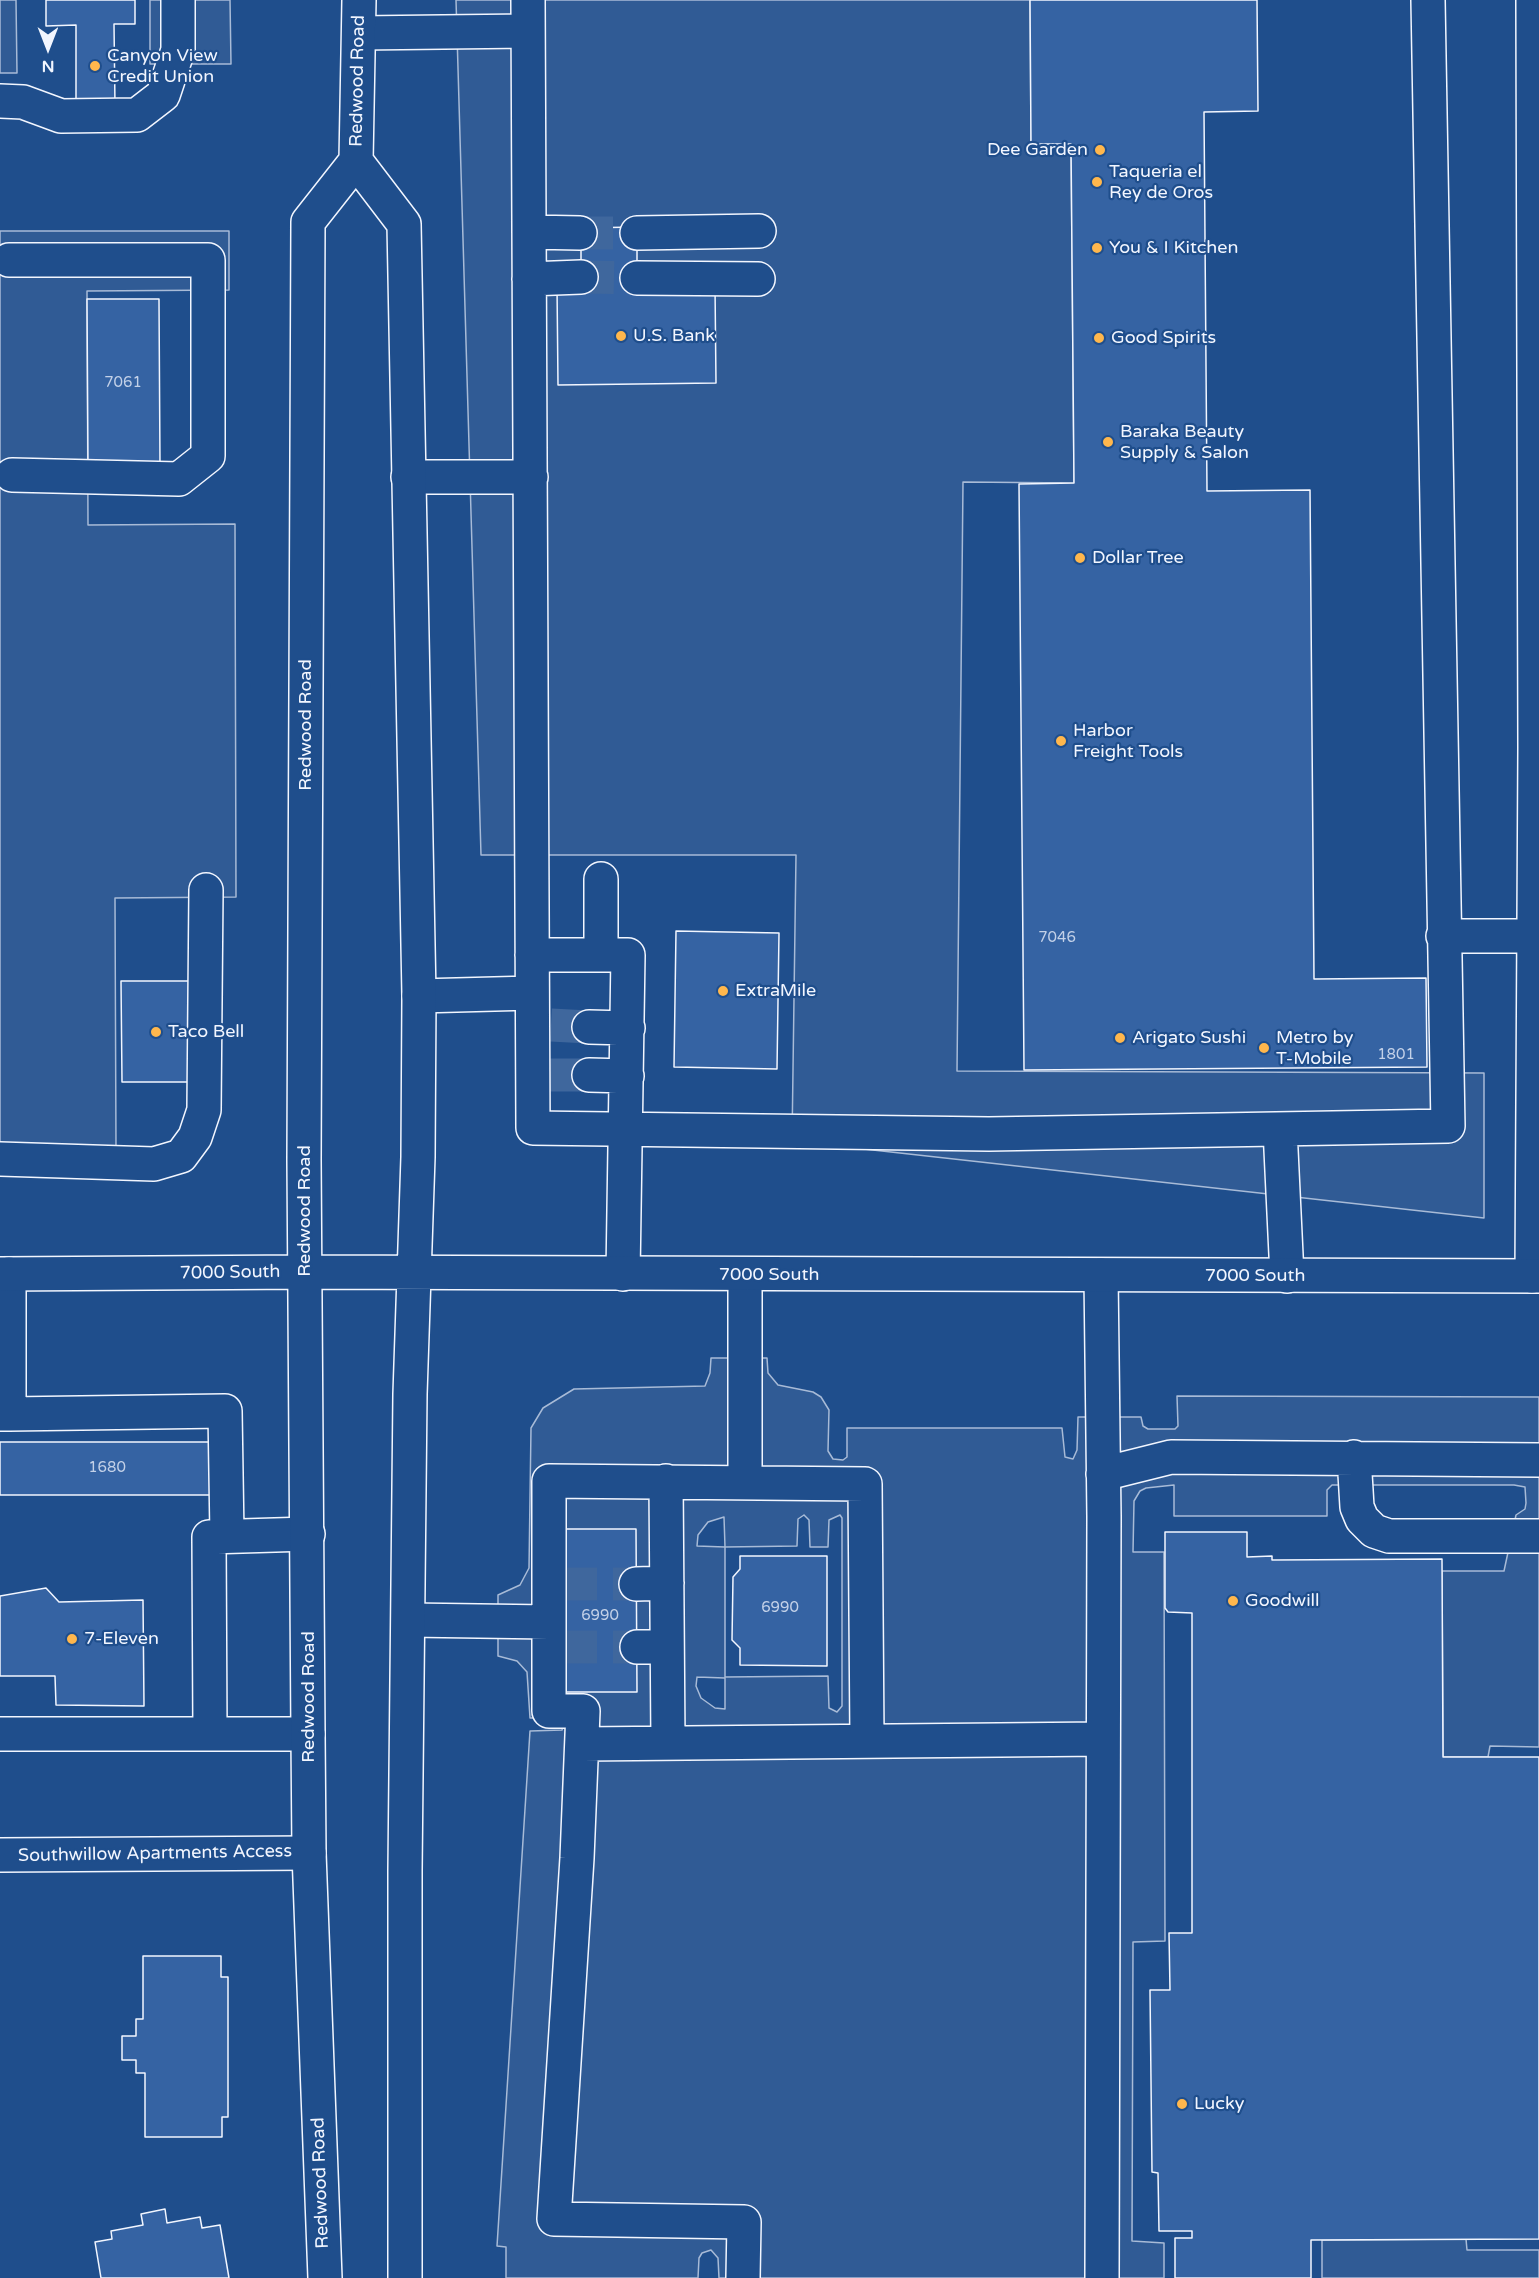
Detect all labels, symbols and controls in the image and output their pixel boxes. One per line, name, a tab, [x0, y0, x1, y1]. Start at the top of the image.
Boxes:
street label: Redwood Road	[346, 15, 370, 147]
north arrow	[18, 18, 78, 78]
place label: Canyon View Credit Union	[107, 45, 218, 88]
text: N	[42, 56, 54, 76]
marker: Canyon View Credit Union	[88, 59, 102, 73]
place label: Dee Garden	[987, 139, 1088, 161]
marker: Dee Garden	[1093, 143, 1107, 157]
place label: Taqueria el Rey de Oros	[1109, 161, 1213, 204]
marker: Taqueria el Rey de Oros	[1090, 175, 1104, 189]
place label: You & I Kitchen	[1109, 237, 1238, 259]
marker: You & I Kitchen	[1090, 241, 1104, 255]
place label: U.S. Bank	[633, 325, 715, 347]
place label: Good Spirits	[1111, 327, 1216, 349]
marker: U.S. Bank	[614, 329, 628, 343]
marker: Good Spirits	[1092, 331, 1106, 345]
house number: 7061	[104, 374, 142, 392]
place label: Baraka Beauty Supply & Salon	[1120, 421, 1249, 464]
marker: Baraka Beauty Supply & Salon	[1101, 435, 1115, 449]
place label: Dollar Tree	[1092, 547, 1184, 569]
marker: Dollar Tree	[1073, 551, 1087, 565]
street label: Redwood Road	[295, 659, 317, 791]
place label: Harbor Freight Tools	[1073, 720, 1183, 762]
marker: Harbor Freight Tools	[1054, 734, 1068, 748]
house number: 7046	[1038, 929, 1076, 947]
place label: ExtraMile	[735, 980, 816, 1002]
marker: ExtraMile	[716, 984, 730, 998]
place label: Taco Bell	[168, 1021, 244, 1043]
marker: Taco Bell	[149, 1025, 163, 1039]
place label: Arigato Sushi	[1132, 1027, 1246, 1049]
place label: Metro by T-Mobile	[1276, 1027, 1353, 1070]
marker: Arigato Sushi	[1113, 1031, 1127, 1045]
marker: Metro by T-Mobile	[1257, 1041, 1271, 1055]
house number: 1801	[1377, 1046, 1415, 1064]
street label: Redwood Road	[294, 1145, 316, 1277]
street label: 7000 South	[179, 1261, 281, 1285]
street label: 7000 South	[719, 1264, 819, 1286]
street label: 7000 South	[1205, 1265, 1305, 1287]
house number: 1680	[88, 1459, 126, 1477]
place label: Goodwill	[1245, 1590, 1320, 1612]
marker: Goodwill	[1226, 1594, 1240, 1608]
house number: 6990	[761, 1599, 799, 1617]
house number: 6990	[581, 1607, 619, 1625]
place label: 7-Eleven	[84, 1628, 159, 1650]
street label: Redwood Road	[298, 1631, 320, 1763]
marker: 7-Eleven	[65, 1632, 79, 1646]
street label: Southwillow Apartments Access	[18, 1841, 292, 1867]
place label: Lucky	[1194, 2093, 1244, 2115]
marker: Lucky	[1175, 2097, 1189, 2111]
street label: Redwood Road	[308, 2117, 334, 2249]

